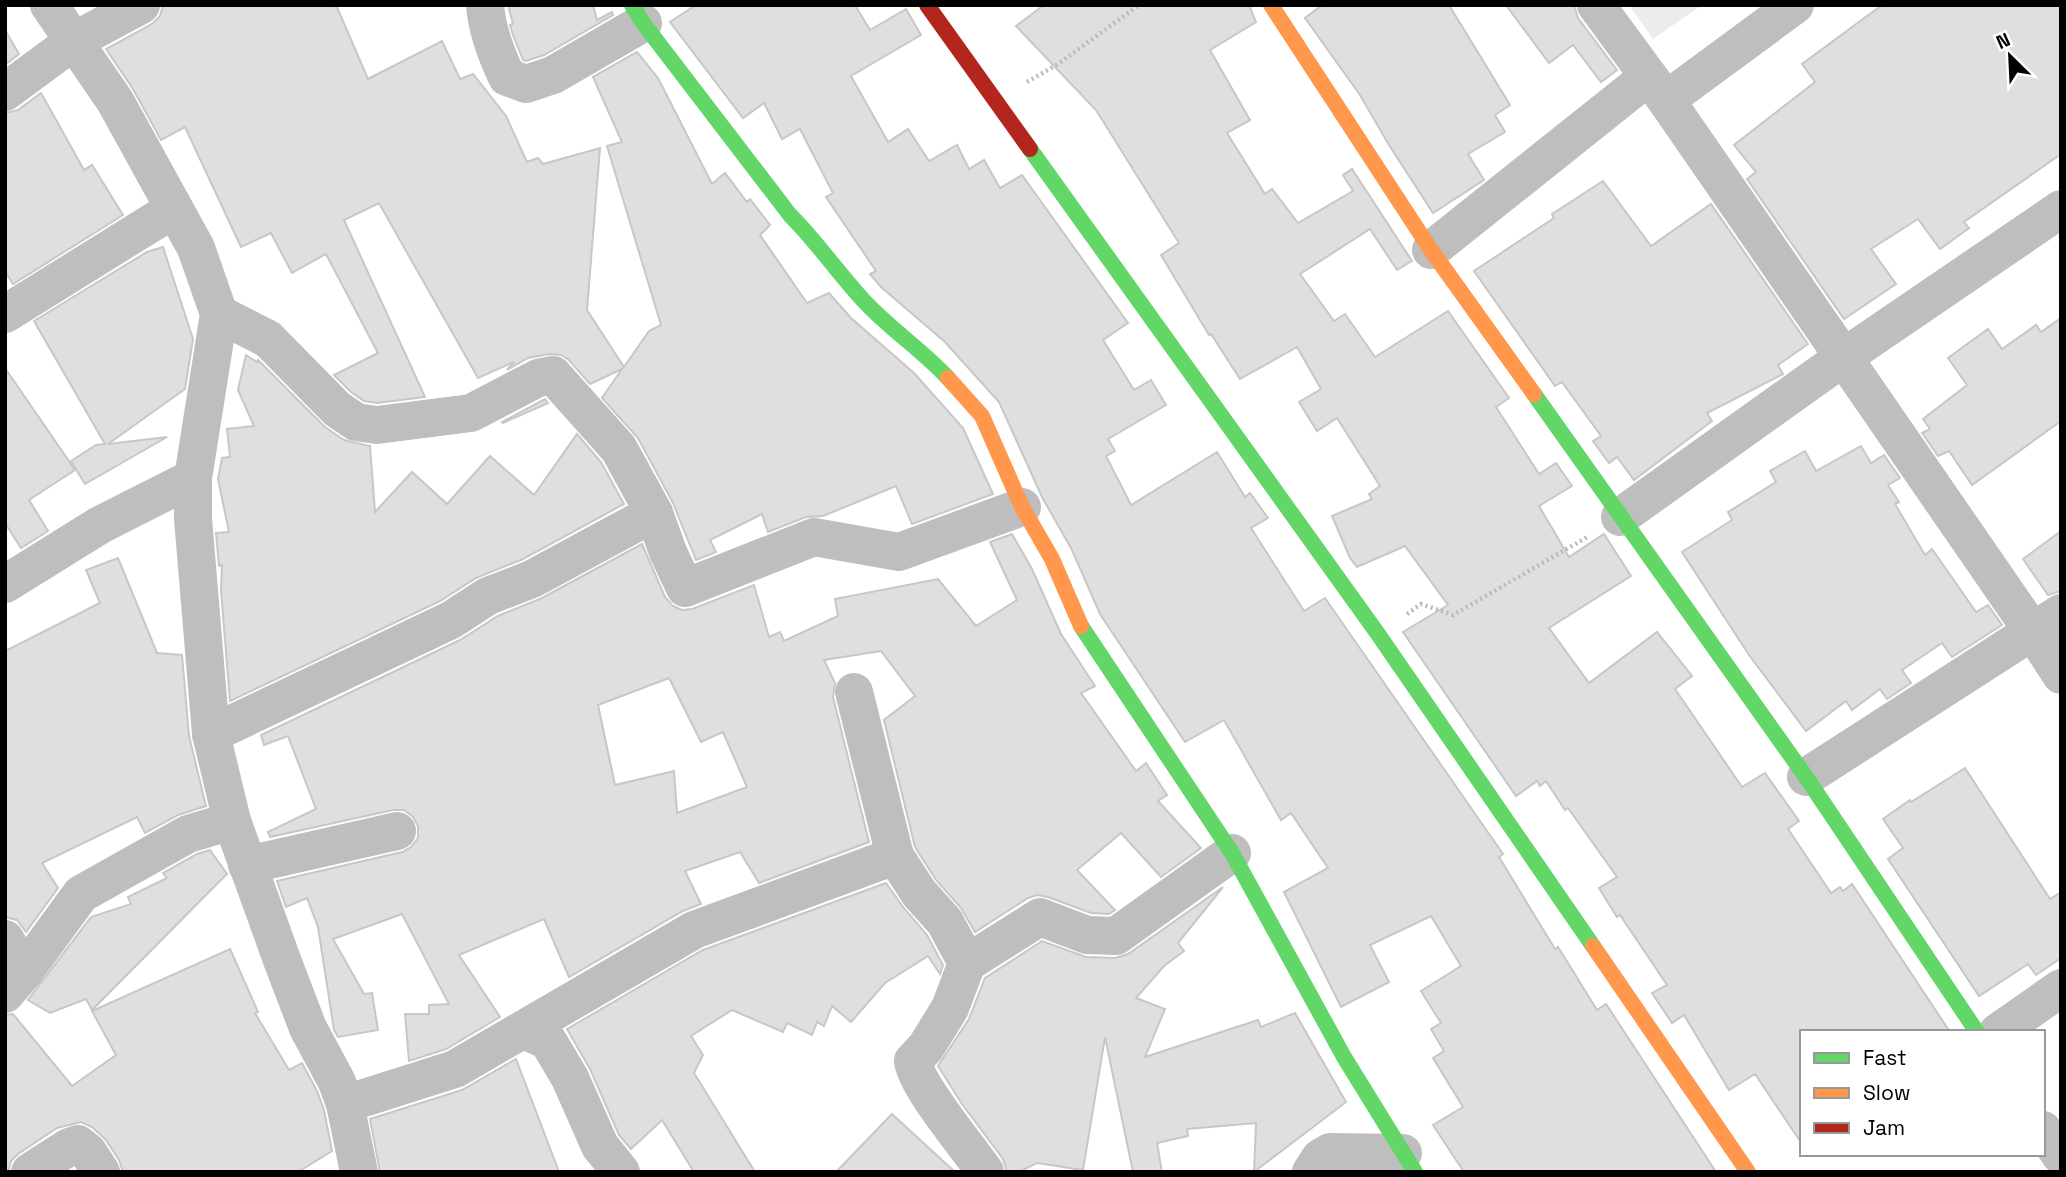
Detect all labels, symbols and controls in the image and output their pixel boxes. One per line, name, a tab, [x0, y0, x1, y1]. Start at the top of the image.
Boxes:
north arrow	[1975, 21, 2045, 91]
text: N	[1992, 27, 2014, 55]
legend	[1800, 1030, 2045, 1156]
text: Fast	[1863, 1044, 1907, 1071]
text: Slow	[1863, 1079, 1911, 1106]
text: Jam	[1863, 1114, 1905, 1141]

